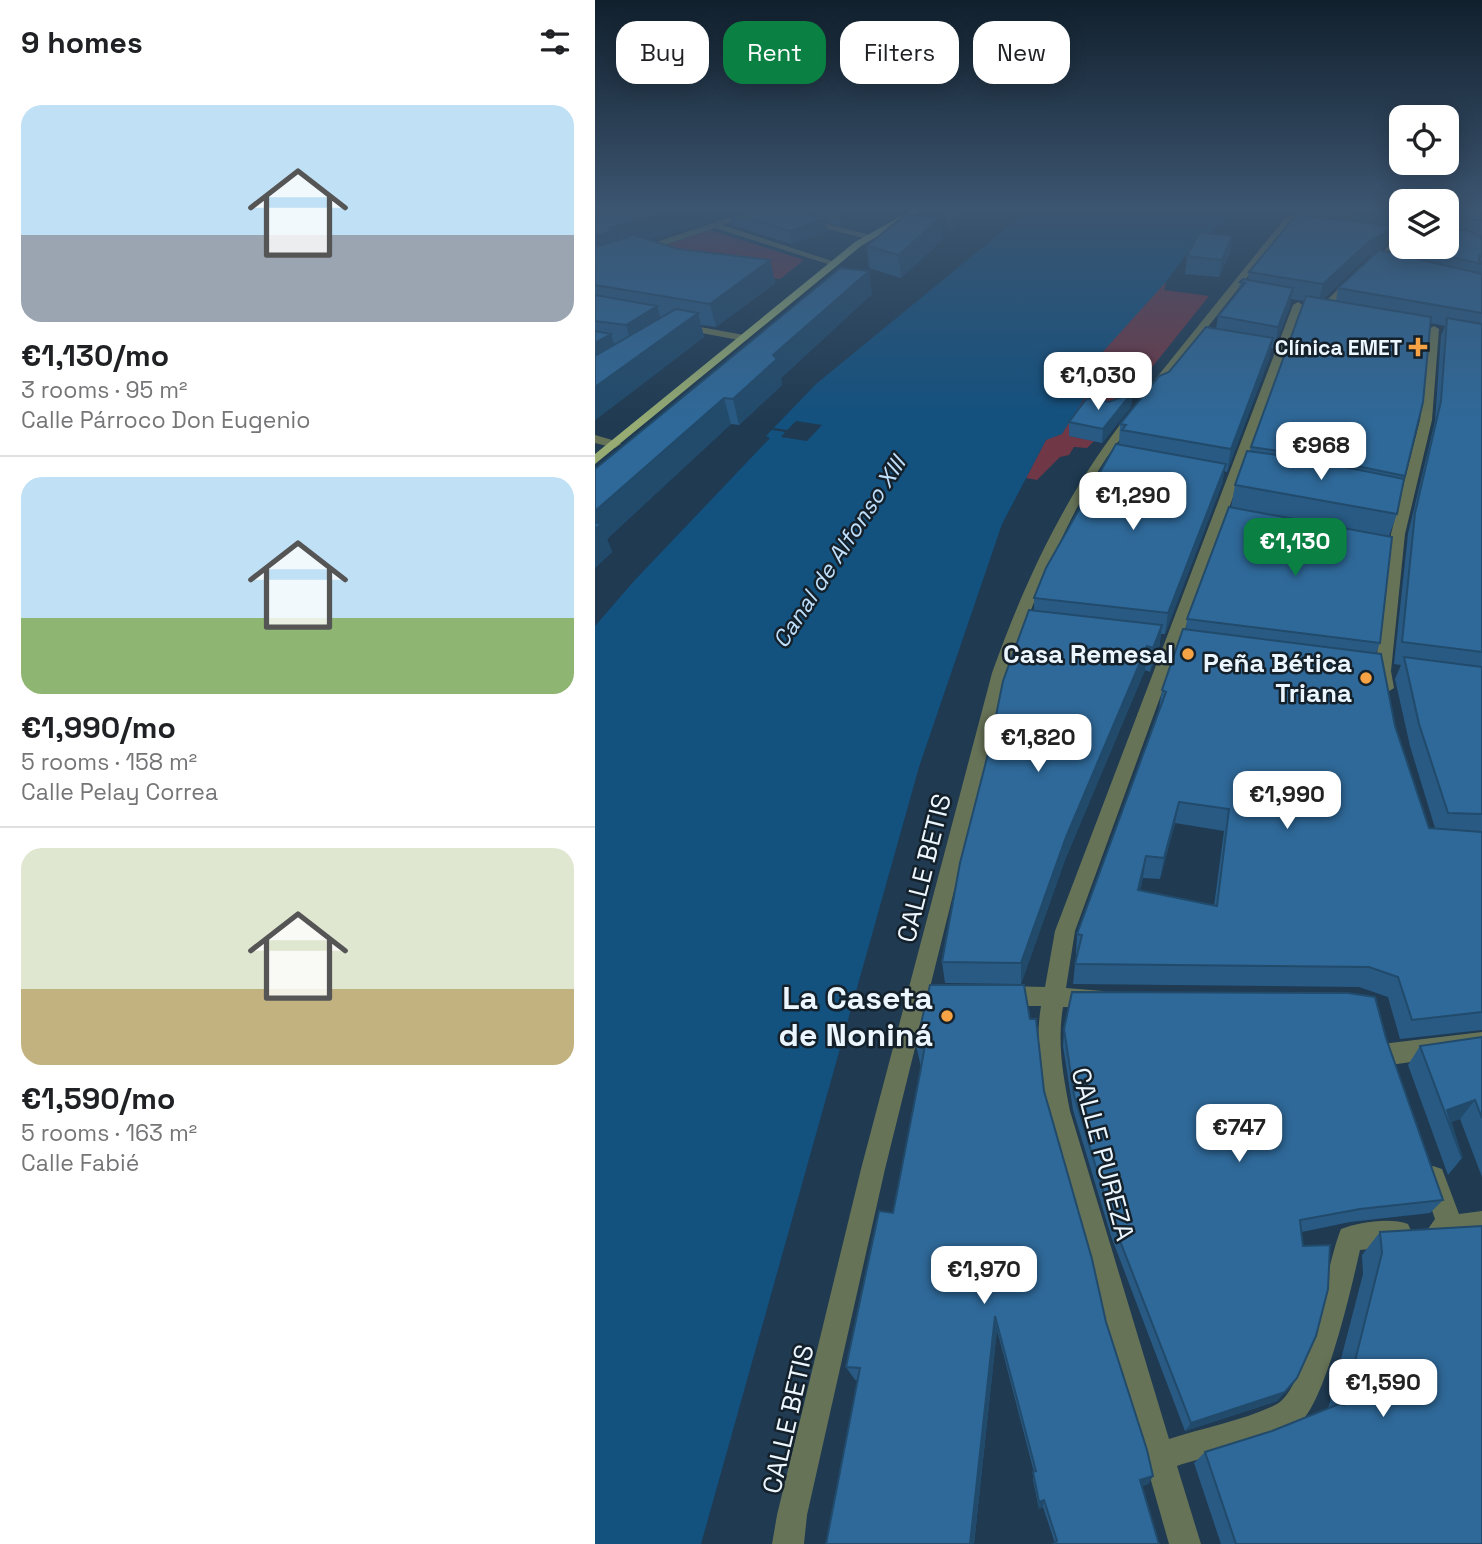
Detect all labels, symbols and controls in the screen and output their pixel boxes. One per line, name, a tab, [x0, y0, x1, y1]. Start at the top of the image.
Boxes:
chip: Buy	[616, 21, 709, 84]
chip: Rent	[723, 21, 826, 84]
chip: Filters	[840, 21, 959, 84]
chip: New	[973, 21, 1070, 84]
text: 9 homes	[21, 23, 143, 62]
icon: filters	[536, 23, 574, 61]
map controls	[1389, 105, 1459, 259]
button: locate	[1389, 105, 1459, 175]
icon: home	[235, 150, 361, 276]
button: layers	[1389, 189, 1459, 259]
place label: Clínica EMET	[1275, 334, 1402, 361]
text: €1,130/mo	[21, 336, 169, 375]
marker: Clínica EMET	[1408, 337, 1428, 357]
pin: €1,030	[1041, 352, 1155, 412]
text: €1,030	[1060, 360, 1136, 390]
text: 3 rooms · 95 m²	[21, 375, 187, 405]
text: Calle Párroco Don Eugenio	[21, 405, 310, 435]
pin: €968	[1280, 422, 1362, 482]
text: €968	[1292, 430, 1350, 460]
water label: Canal de Alfonso XIII	[766, 448, 914, 654]
pin: €1,290	[1076, 472, 1190, 532]
text: €1,290	[1095, 480, 1171, 510]
pin: €1,130	[1238, 518, 1352, 578]
icon: home	[235, 522, 361, 648]
text: €1,130	[1260, 526, 1330, 556]
place label: Casa Remesal	[1003, 637, 1174, 671]
marker: Casa Remesal	[1180, 646, 1196, 662]
place label: Peña Bética Triana	[1203, 646, 1352, 710]
marker: Peña Bética Triana	[1358, 670, 1374, 686]
text: €1,990/mo	[21, 708, 176, 747]
pin: €1,820	[981, 714, 1095, 774]
text: €1,820	[1000, 722, 1076, 752]
text: 5 rooms · 158 m²	[21, 747, 197, 777]
pin: €1,990	[1230, 772, 1344, 831]
text: Calle Pelay Correa	[21, 777, 218, 807]
text: €1,990	[1249, 779, 1325, 809]
street label: CALLE BETIS	[889, 790, 959, 946]
icon: home	[235, 893, 361, 1019]
place label: La Caseta de Noniná	[779, 978, 933, 1055]
marker: La Caseta de Noniná	[939, 1008, 955, 1024]
street label: CALLE PUREZA	[1064, 1064, 1142, 1244]
text: €1,590/mo	[21, 1079, 175, 1118]
pin: €747	[1198, 1104, 1280, 1164]
text: €747	[1212, 1112, 1266, 1142]
text: 5 rooms · 163 m²	[21, 1118, 197, 1148]
text: Calle Fabié	[21, 1148, 139, 1178]
pin: €1,970	[927, 1246, 1041, 1306]
text: €1,970	[947, 1254, 1021, 1284]
street label: CALLE BETIS	[754, 1341, 822, 1497]
pin: €1,590	[1326, 1360, 1440, 1419]
text: €1,590	[1345, 1367, 1421, 1397]

